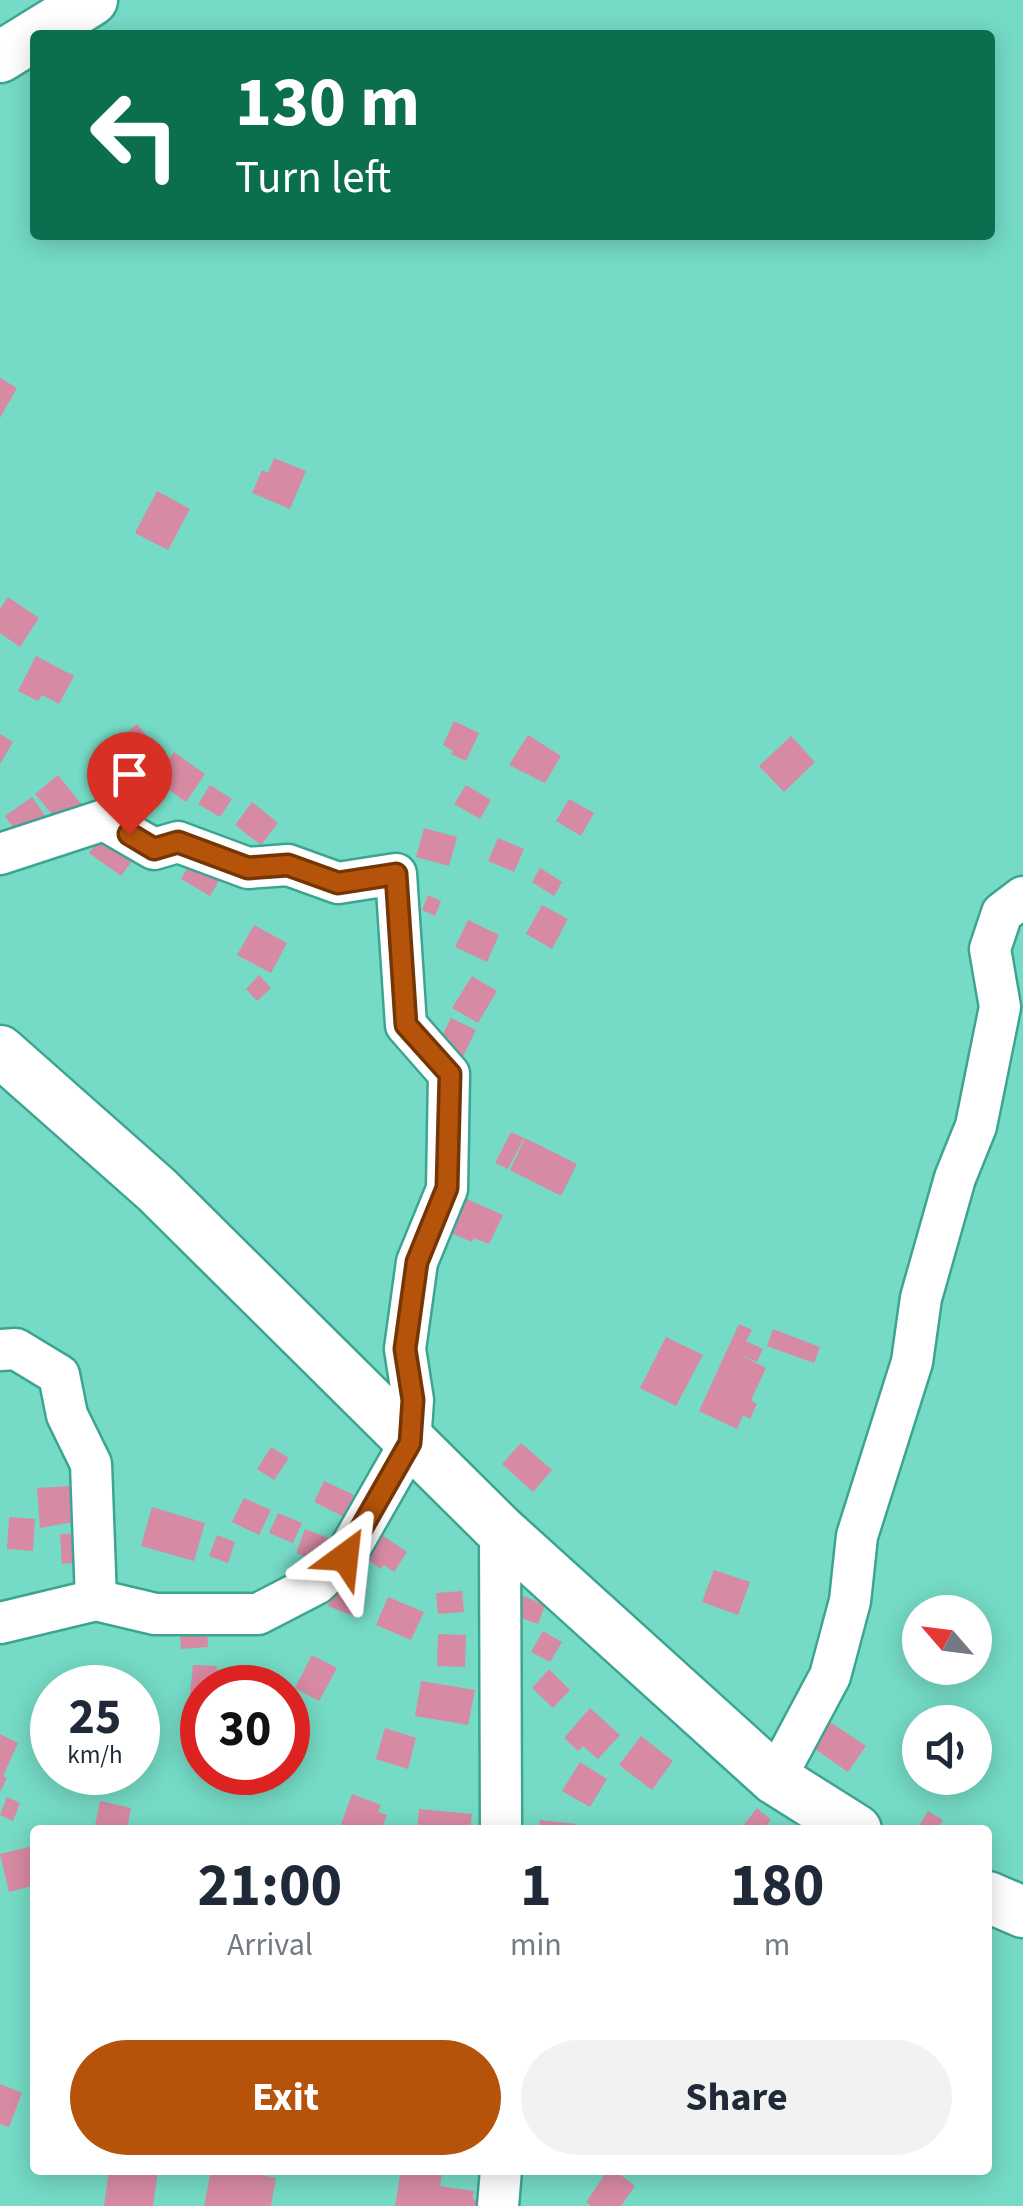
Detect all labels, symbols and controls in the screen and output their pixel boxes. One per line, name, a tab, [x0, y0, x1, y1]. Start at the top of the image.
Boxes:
text: 130 m	[235, 53, 420, 153]
icon: left	[70, 70, 200, 200]
text: Turn left	[235, 146, 391, 210]
pin	[87, 732, 172, 835]
icon: arrive	[102, 747, 157, 802]
position arrow	[293, 1505, 397, 1609]
north arrow	[902, 1595, 992, 1685]
map controls	[902, 1595, 992, 1795]
speed limit sign: 30	[180, 1665, 310, 1795]
text: 25	[69, 1682, 121, 1753]
button: sound	[902, 1705, 992, 1795]
text: km/h	[67, 1737, 123, 1773]
text: 21:00	[198, 1844, 342, 1929]
text: 1	[520, 1844, 552, 1929]
text: 180	[729, 1844, 824, 1929]
text: Arrival	[227, 1922, 313, 1968]
text: min	[510, 1922, 562, 1968]
text: m	[764, 1922, 790, 1968]
button: Exit	[70, 2040, 501, 2155]
button: Share	[521, 2040, 952, 2155]

